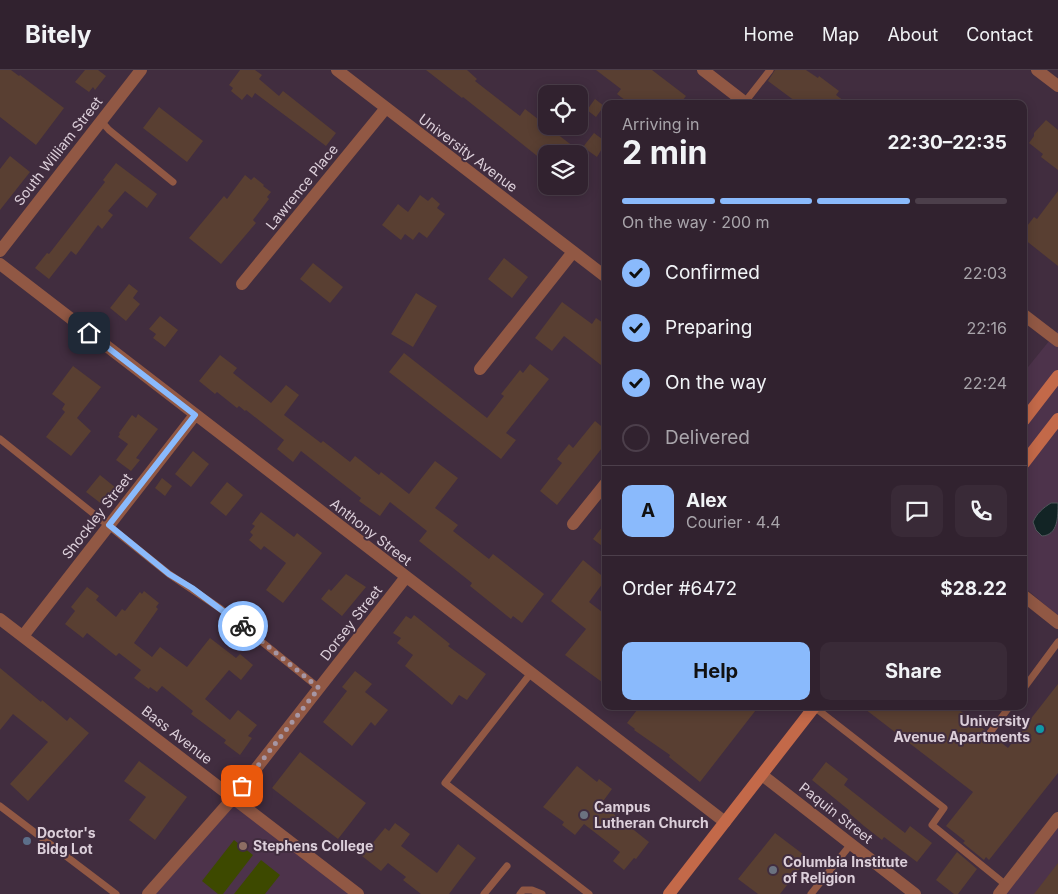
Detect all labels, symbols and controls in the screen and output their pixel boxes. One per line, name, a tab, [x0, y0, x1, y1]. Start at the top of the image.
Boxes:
text: Bitely	[25, 20, 91, 49]
text: Home	[744, 24, 794, 45]
text: Map	[822, 24, 859, 45]
text: About	[887, 24, 938, 45]
text: Contact	[966, 24, 1033, 45]
map controls	[538, 85, 588, 195]
button: locate	[538, 85, 588, 135]
street label: South William Street	[10, 93, 106, 208]
street label: University Avenue	[415, 110, 521, 195]
text: Arriving in	[622, 114, 699, 134]
text: 22:30–22:35	[887, 131, 1007, 154]
text: 2 min	[622, 133, 708, 172]
street label: Lawrence Place	[262, 140, 341, 233]
button: layers	[538, 145, 588, 195]
text: On the way · 200 m	[622, 212, 770, 232]
icon: check	[622, 259, 650, 287]
text: Confirmed	[665, 261, 760, 284]
text: 22:03	[963, 263, 1007, 283]
pin	[68, 312, 110, 354]
icon: check	[622, 314, 650, 342]
text: Preparing	[665, 316, 752, 339]
text: 22:16	[966, 318, 1007, 338]
icon: home	[75, 319, 103, 347]
icon: check	[622, 369, 650, 397]
text: On the way	[665, 371, 767, 394]
text: 22:24	[963, 373, 1007, 393]
text: Delivered	[665, 426, 750, 449]
street label: Shockley Street	[58, 469, 136, 562]
button: chat	[891, 485, 943, 537]
button: phone	[955, 485, 1007, 537]
text: Alex	[686, 489, 727, 512]
street label: Anthony Street	[327, 495, 416, 569]
text: A	[641, 499, 655, 522]
text: Courier · 4.4	[686, 512, 781, 532]
text: Order #6472	[622, 577, 737, 600]
text: $28.22	[940, 577, 1007, 600]
street label: Dorsey Street	[316, 582, 385, 664]
courier	[218, 601, 268, 651]
icon: bike	[229, 612, 257, 640]
button: Help	[622, 642, 810, 700]
button: Share	[820, 642, 1007, 700]
street label: Bass Avenue	[139, 702, 216, 767]
place label: University Avenue Apartments	[894, 712, 1031, 745]
marker: University Avenue Apartments	[1034, 723, 1046, 735]
pin	[221, 765, 263, 807]
icon: bag	[228, 772, 256, 800]
street label: Paquin Street	[796, 779, 877, 847]
place label: Campus Lutheran Church	[594, 798, 709, 831]
marker: Campus Lutheran Church	[578, 809, 590, 821]
place label: Doctor's Bldg Lot	[37, 824, 96, 857]
marker: Doctor's Bldg Lot	[21, 835, 33, 847]
place label: Stephens College	[253, 837, 373, 854]
marker: Stephens College	[237, 840, 249, 852]
place label: Columbia Institute of Religion	[783, 853, 908, 886]
marker: Columbia Institute of Religion	[767, 864, 779, 876]

